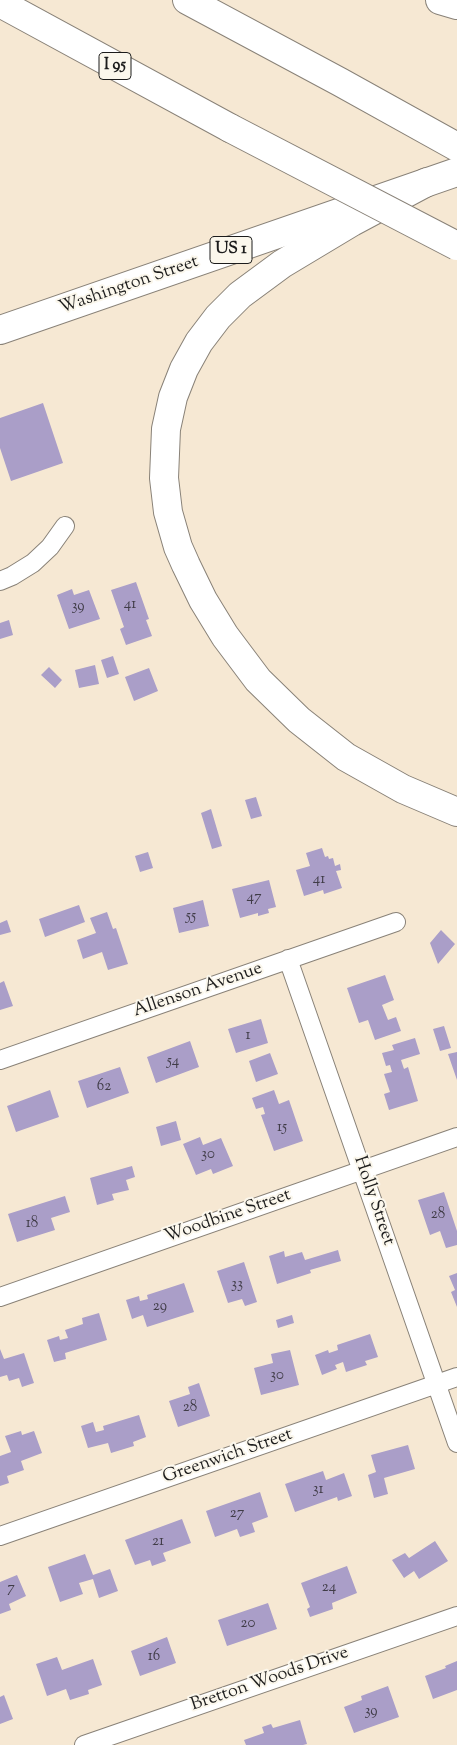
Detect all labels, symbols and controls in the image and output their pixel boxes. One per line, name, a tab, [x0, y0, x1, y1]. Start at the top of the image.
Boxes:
road number: I 95	[99, 52, 131, 80]
road number: US 1	[210, 236, 252, 264]
street label: Washington Street	[56, 252, 202, 320]
house number: 41	[124, 596, 136, 614]
house number: 39	[71, 598, 85, 616]
house number: 41	[313, 871, 325, 889]
house number: 47	[246, 889, 262, 907]
house number: 55	[186, 908, 196, 926]
street label: Allenson Avenue	[131, 959, 265, 1023]
house number: 1	[245, 1027, 251, 1045]
house number: 54	[167, 1053, 179, 1071]
house number: 62	[97, 1078, 111, 1096]
house number: 15	[277, 1119, 287, 1137]
house number: 30	[201, 1146, 215, 1164]
street label: Holly Street	[348, 1153, 398, 1249]
street label: Woodbine Street	[162, 1185, 294, 1249]
house number: 28	[431, 1206, 445, 1224]
house number: 18	[26, 1215, 38, 1233]
house number: 33	[231, 1276, 243, 1294]
house number: 29	[153, 1298, 167, 1316]
house number: 30	[270, 1367, 284, 1385]
house number: 28	[183, 1399, 197, 1417]
street label: Greenwich Street	[160, 1425, 296, 1489]
house number: 31	[312, 1481, 324, 1499]
house number: 27	[230, 1505, 244, 1523]
house number: 21	[152, 1533, 164, 1551]
house number: 24	[322, 1579, 336, 1597]
house number: 7	[7, 1580, 15, 1598]
house number: 20	[241, 1615, 255, 1633]
street label: Bretton Woods Drive	[188, 1643, 352, 1717]
house number: 16	[148, 1648, 160, 1666]
house number: 39	[364, 1703, 378, 1721]

